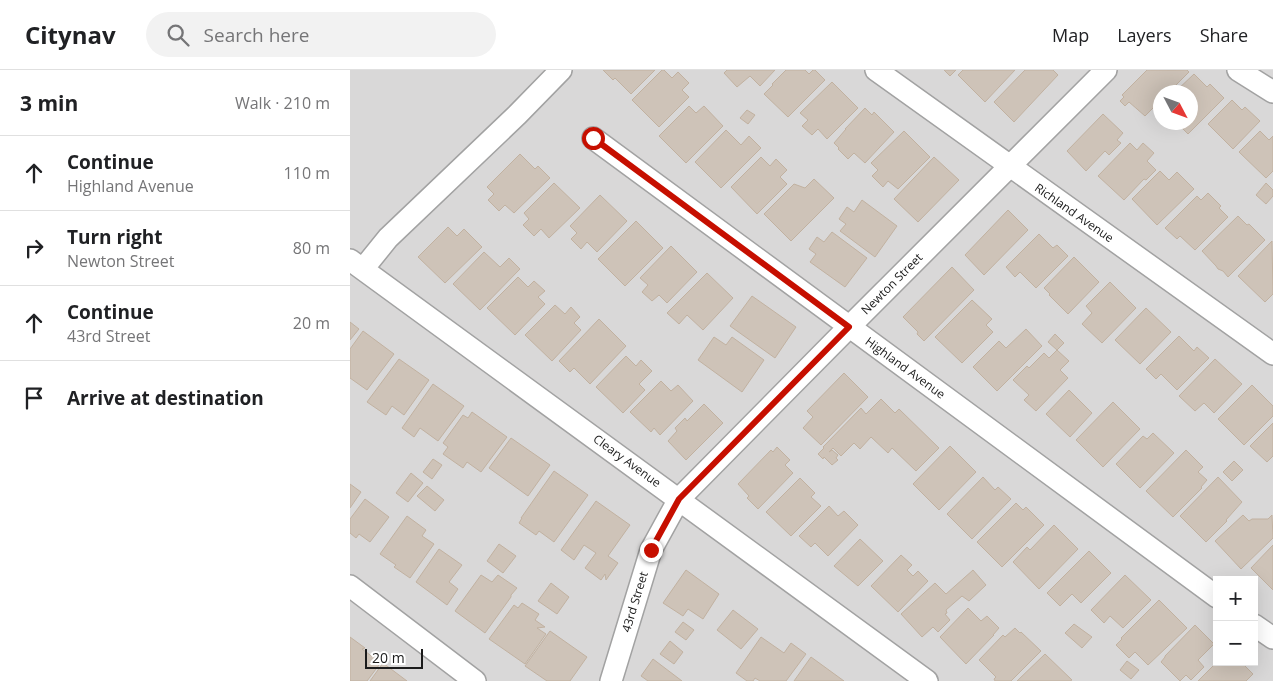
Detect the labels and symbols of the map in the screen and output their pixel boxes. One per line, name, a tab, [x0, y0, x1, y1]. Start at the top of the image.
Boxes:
north arrow	[1153, 85, 1198, 130]
route start	[582, 127, 605, 150]
street label: Richland Avenue	[1031, 179, 1117, 246]
street label: Newton Street	[857, 249, 926, 318]
street label: Highland Avenue	[862, 333, 949, 403]
street label: Cleary Avenue	[590, 430, 665, 491]
route end	[640, 539, 663, 562]
street label: 43rd Street	[617, 569, 652, 634]
scale bar	[365, 646, 422, 669]

